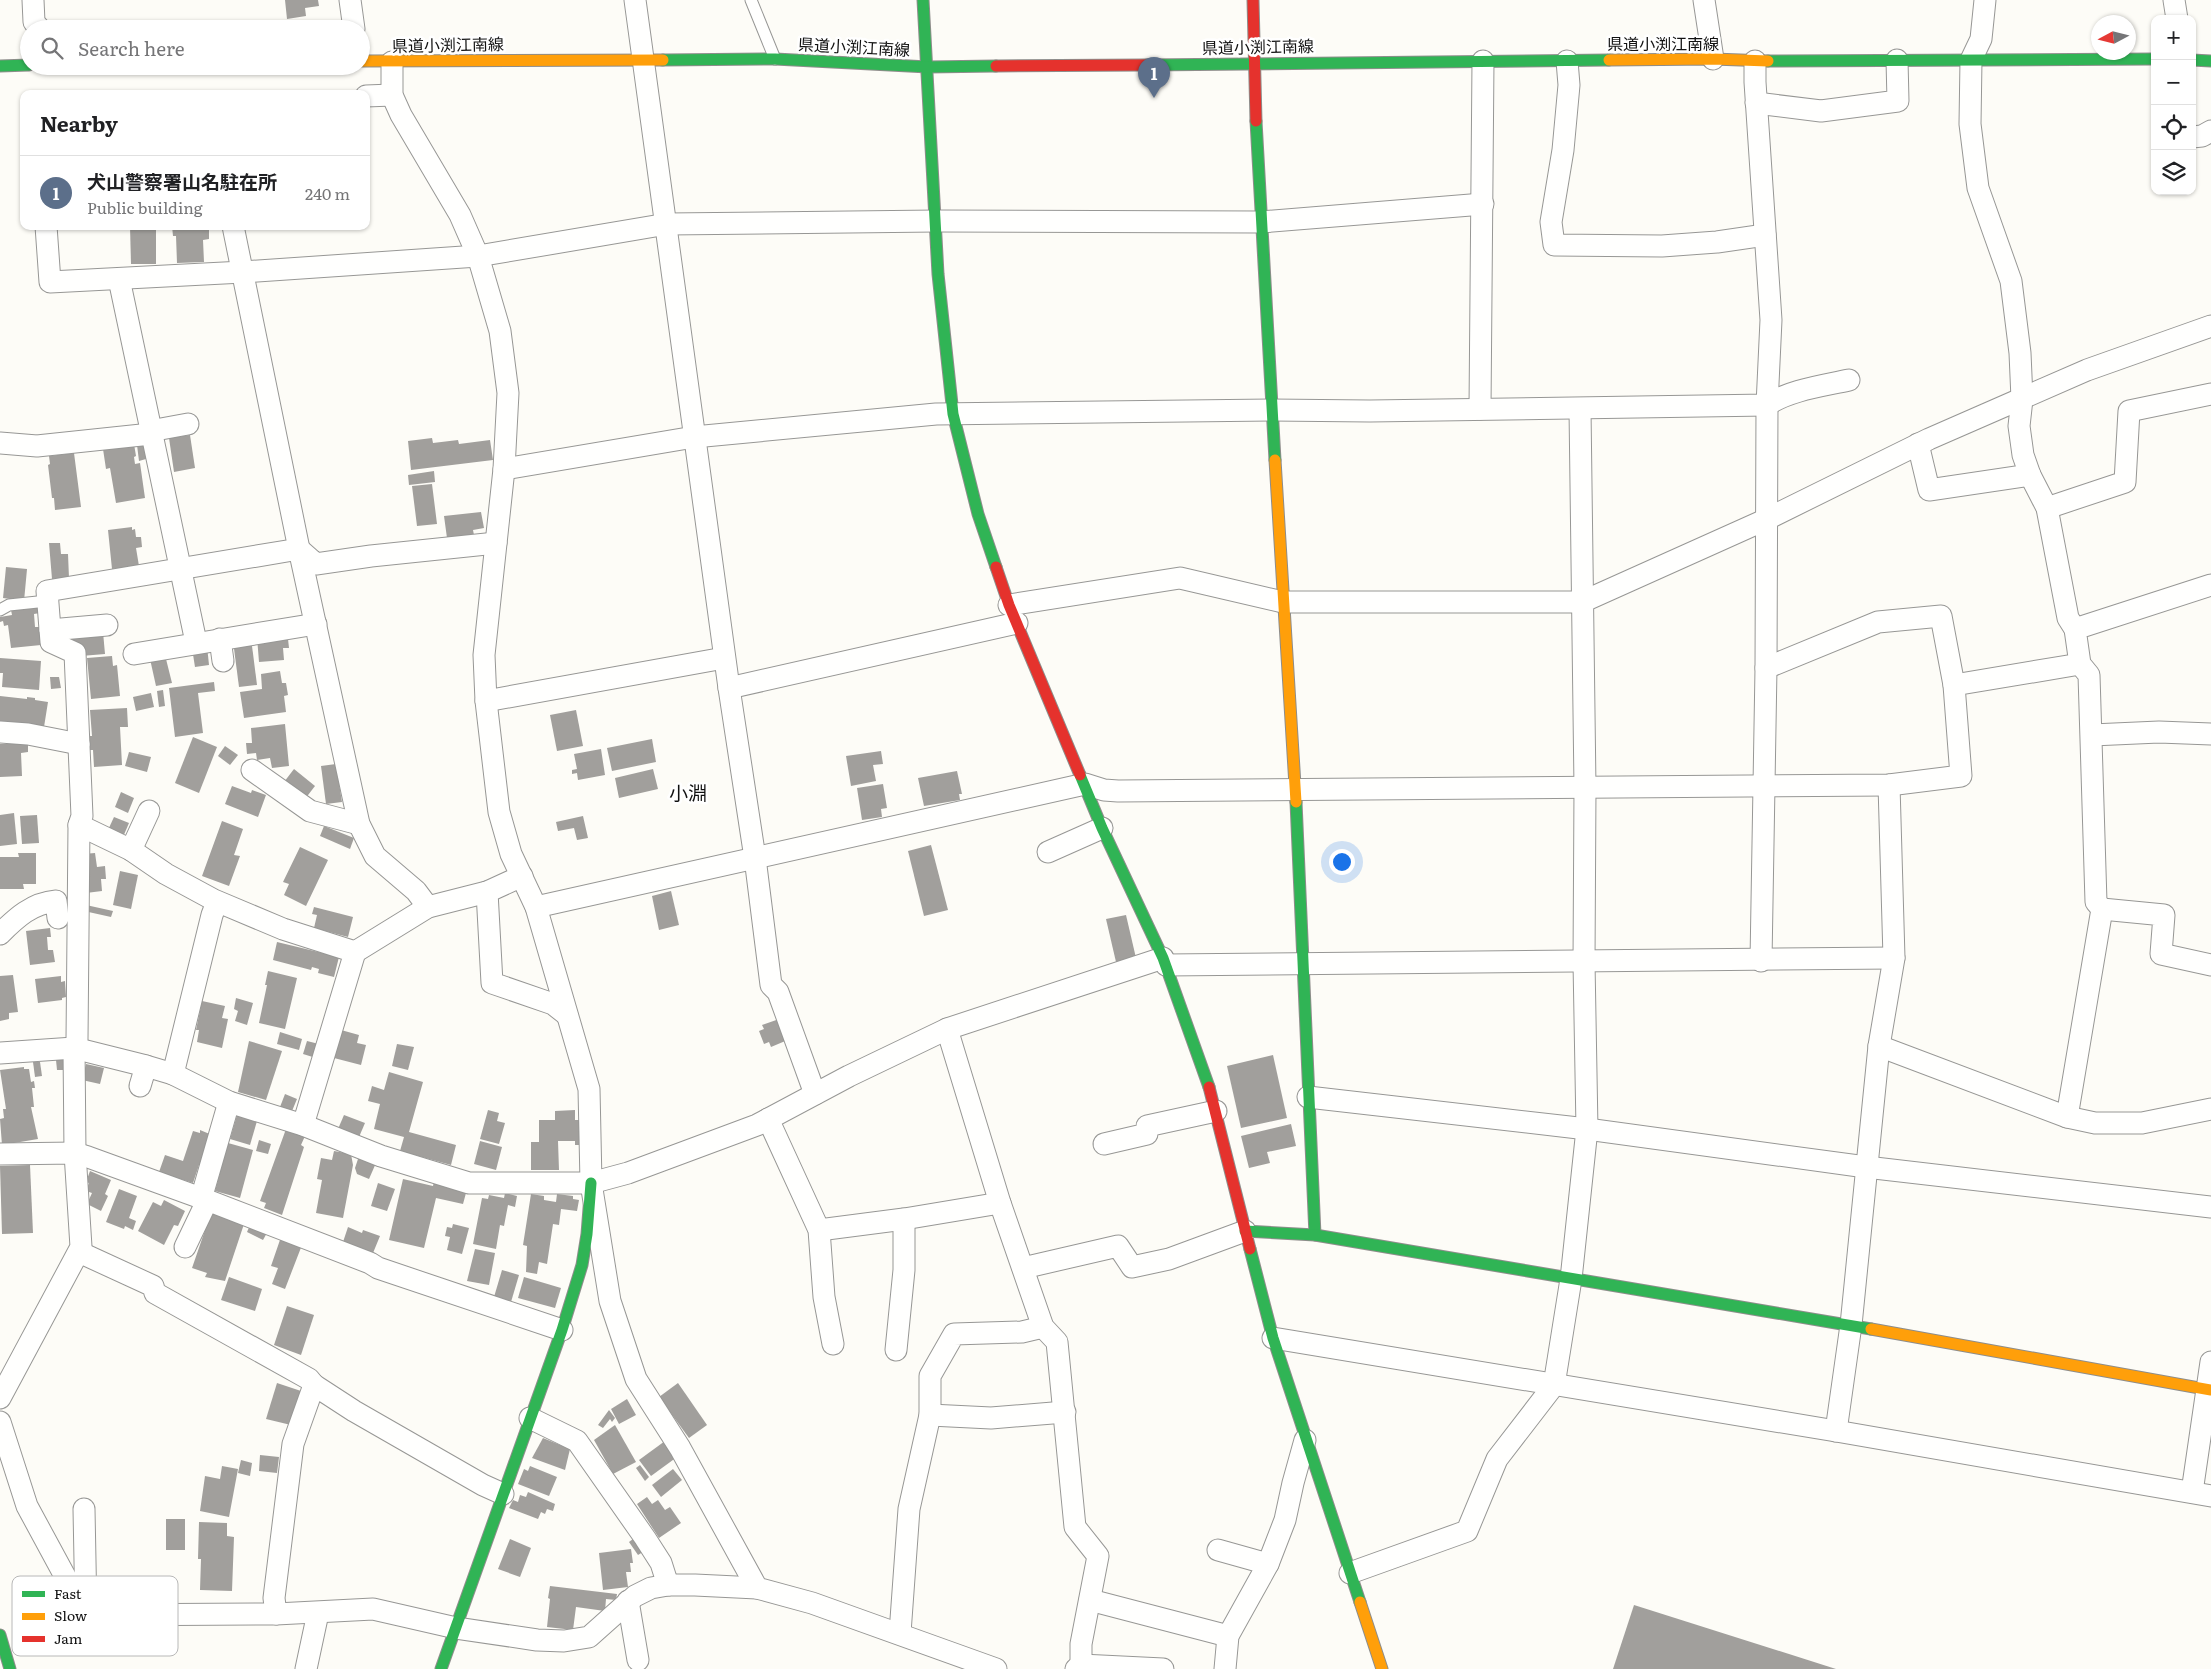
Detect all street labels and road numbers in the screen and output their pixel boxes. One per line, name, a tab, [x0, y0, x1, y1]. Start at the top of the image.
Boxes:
street label: 県道小渕江南線	[392, 31, 504, 57]
street label: 県道小渕江南線	[797, 31, 911, 61]
street label: 県道小渕江南線	[1607, 31, 1719, 55]
street label: 県道小渕江南線	[1202, 33, 1314, 59]

